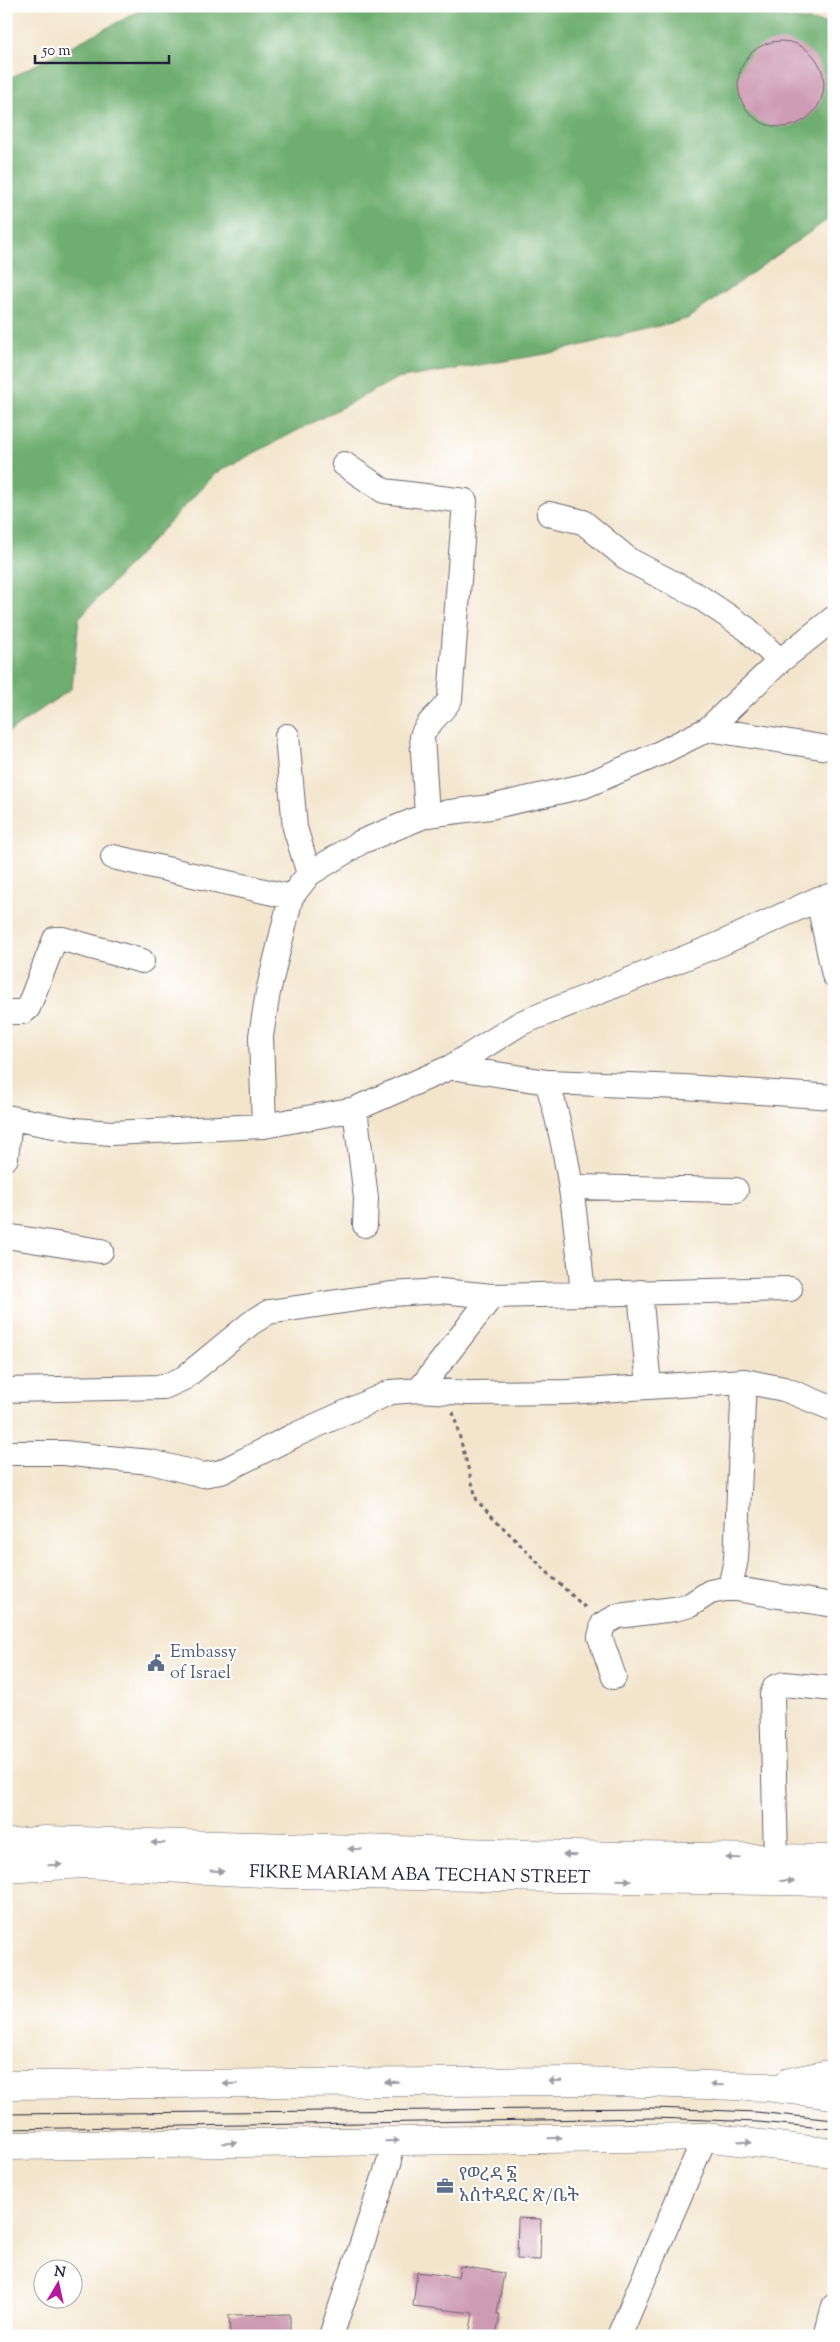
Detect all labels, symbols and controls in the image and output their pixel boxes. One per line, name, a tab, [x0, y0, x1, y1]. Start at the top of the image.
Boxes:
scale bar	[35, 32, 169, 64]
text: 50 m	[41, 41, 71, 62]
place label: Embassy of Israel	[170, 1640, 237, 1687]
public building icon: Embassy of Israel	[146, 1653, 166, 1673]
one-way arrow	[149, 1839, 165, 1847]
one-way arrow	[347, 1845, 363, 1853]
one-way arrow	[562, 1851, 578, 1859]
one-way arrow	[724, 1854, 740, 1862]
street label: FIKRE MARIAM ABA TECHAN STREET	[249, 1860, 591, 1892]
one-way arrow	[47, 1861, 63, 1869]
one-way arrow	[209, 1867, 225, 1875]
one-way arrow	[617, 1876, 633, 1884]
one-way arrow	[779, 1877, 795, 1885]
one-way arrow	[546, 2077, 562, 2085]
one-way arrow	[384, 2079, 400, 2087]
one-way arrow	[221, 2080, 237, 2088]
one-way arrow	[709, 2080, 725, 2088]
one-way arrow	[547, 2134, 563, 2142]
one-way arrow	[385, 2137, 401, 2145]
one-way arrow	[737, 2138, 753, 2146]
one-way arrow	[222, 2139, 238, 2147]
place label: የወረዳ ፮ አስተዳደር ጽ/ቤት	[459, 2163, 579, 2210]
office icon: የወረዳ ፮ አስተዳደር ጽ/ቤት	[435, 2176, 455, 2196]
north arrow	[32, 2260, 82, 2310]
text: N	[53, 2262, 67, 2284]

